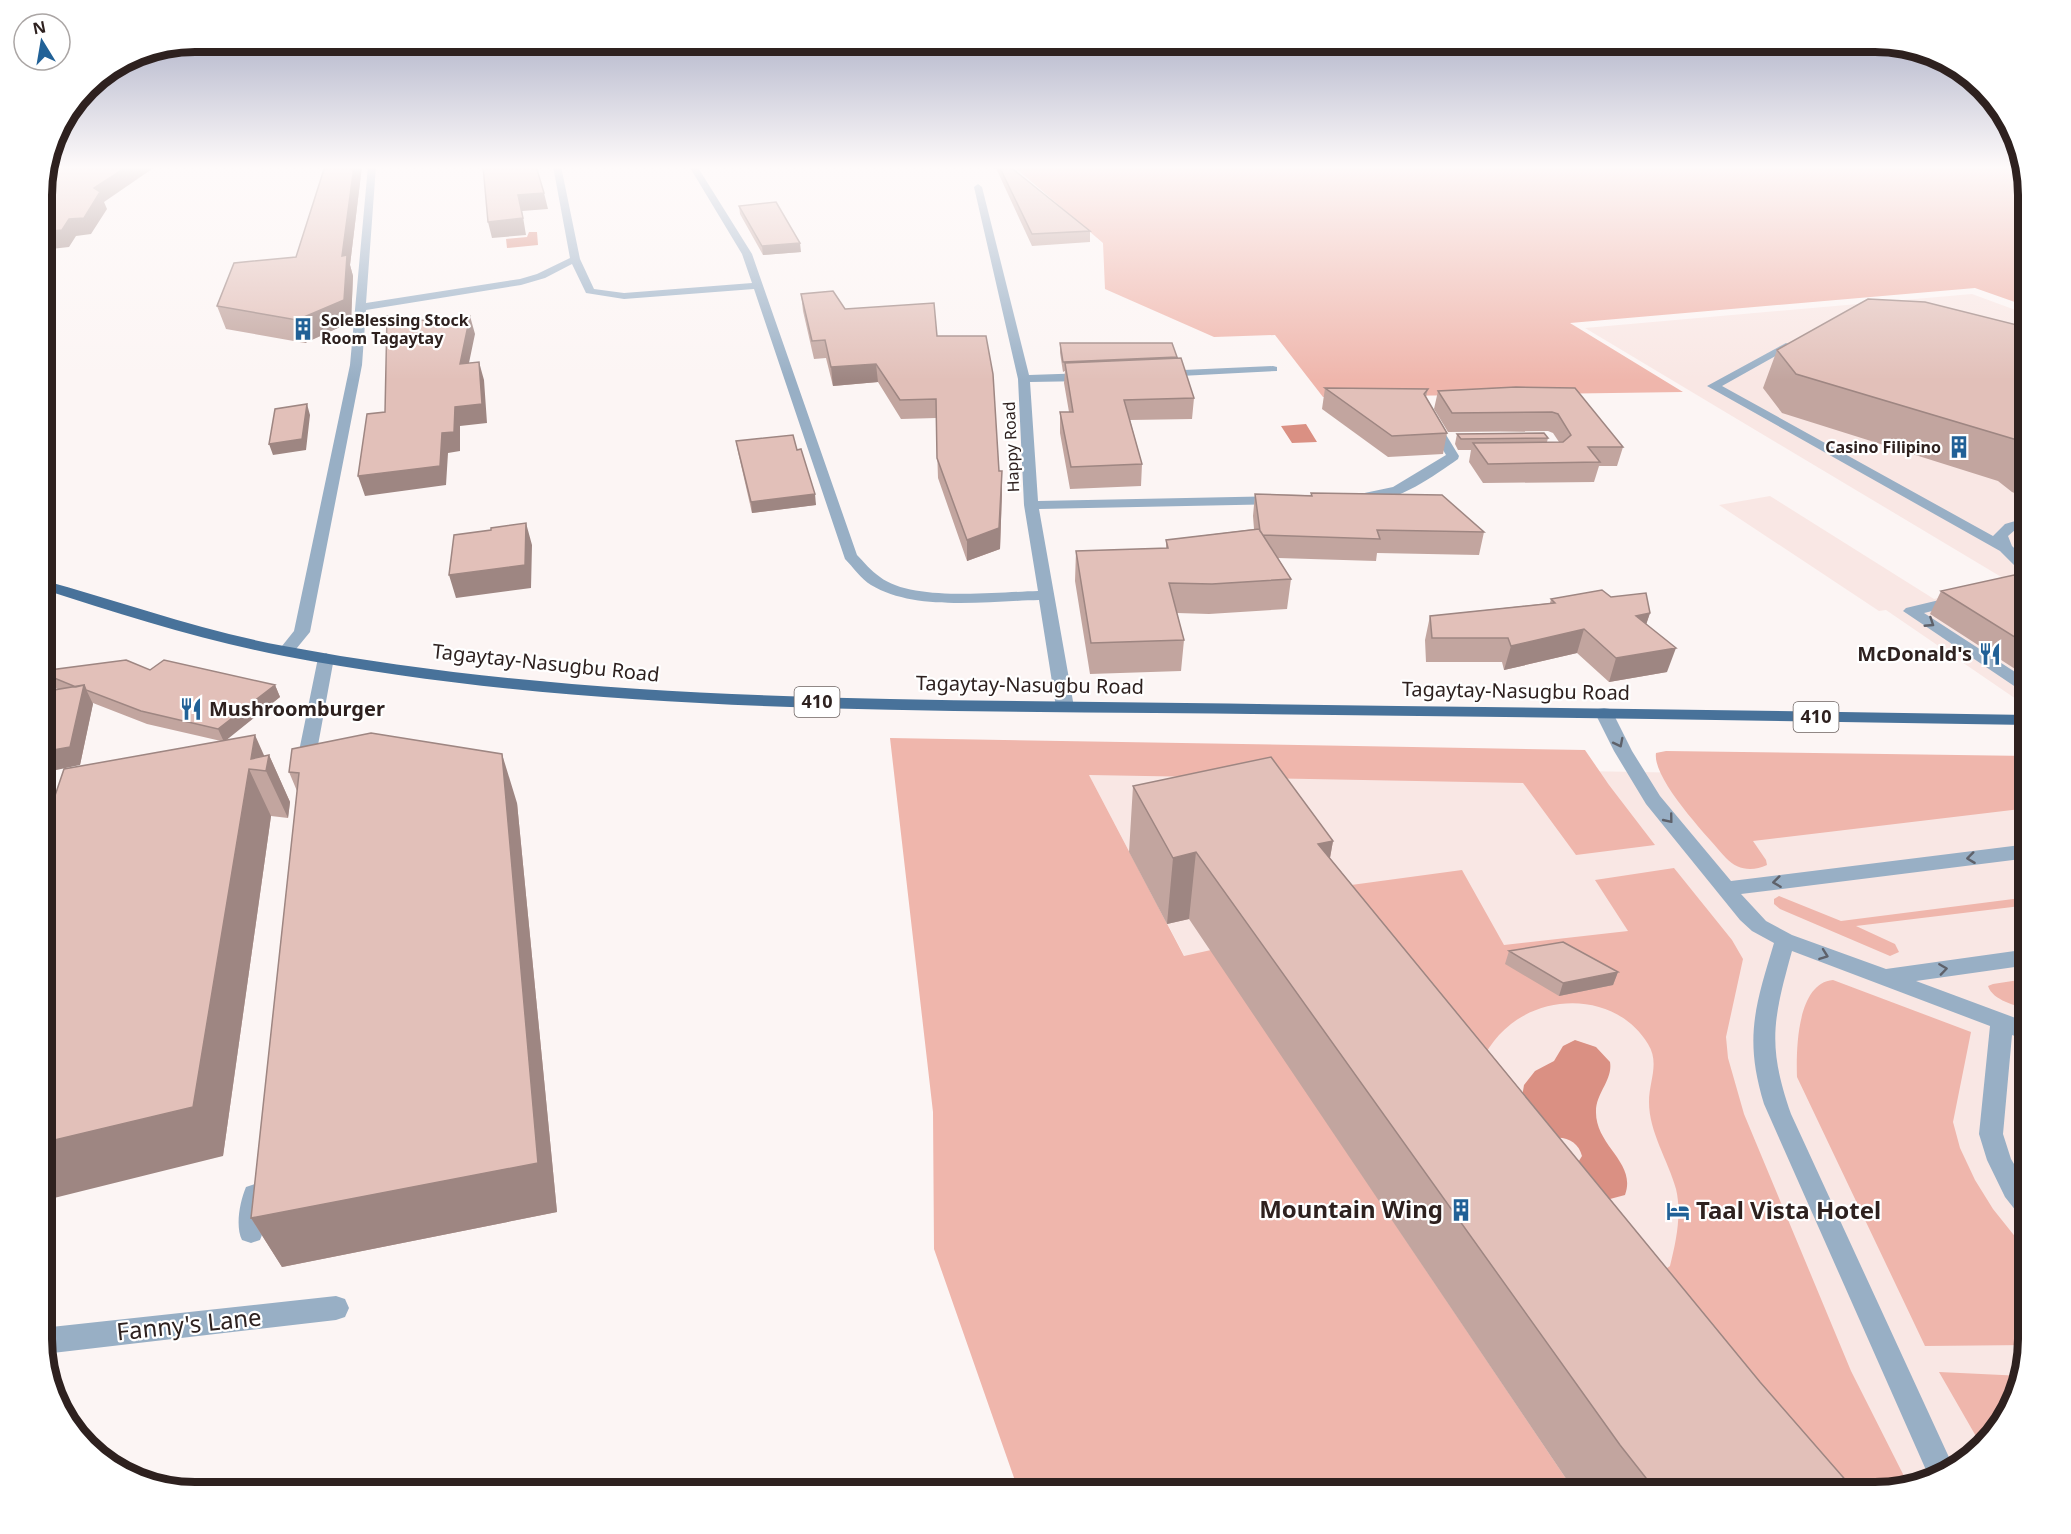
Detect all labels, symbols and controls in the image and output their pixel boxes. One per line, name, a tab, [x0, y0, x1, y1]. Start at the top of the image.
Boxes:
north arrow	[12, 12, 72, 72]
text: N	[31, 15, 48, 39]
place label: SoleBlessing Stock Room Tagaytay	[321, 309, 469, 349]
building icon: SoleBlessing Stock Room Tagaytay	[290, 316, 316, 342]
street label: Happy Road	[998, 401, 1024, 493]
building icon: Casino Filipino	[1946, 434, 1972, 460]
place label: Casino Filipino	[1825, 436, 1941, 458]
one-way arrow	[1923, 616, 1934, 627]
street label: Tagaytay-Nasugbu Road	[431, 637, 661, 688]
place label: McDonald's	[1857, 640, 1972, 667]
restaurant icon: McDonald's	[1977, 641, 2003, 667]
street label: Tagaytay-Nasugbu Road	[916, 669, 1144, 700]
street label: Tagaytay-Nasugbu Road	[1402, 675, 1630, 706]
road number: 410	[794, 687, 840, 717]
place label: Mushroomburger	[209, 695, 385, 722]
restaurant icon: Mushroomburger	[178, 696, 204, 722]
road number: 410	[1794, 702, 1838, 732]
one-way arrow	[1611, 737, 1623, 748]
one-way arrow	[1662, 812, 1673, 823]
one-way arrow	[1966, 852, 1976, 864]
one-way arrow	[1773, 876, 1782, 888]
one-way arrow	[1818, 948, 1829, 960]
one-way arrow	[1938, 964, 1947, 976]
place label: Mountain Wing	[1259, 1192, 1443, 1225]
place label: Taal Vista Hotel	[1696, 1193, 1881, 1226]
building icon: Mountain Wing	[1448, 1197, 1474, 1223]
hotel icon: Taal Vista Hotel	[1665, 1198, 1691, 1224]
street label: Fanny's Lane	[115, 1299, 263, 1348]

